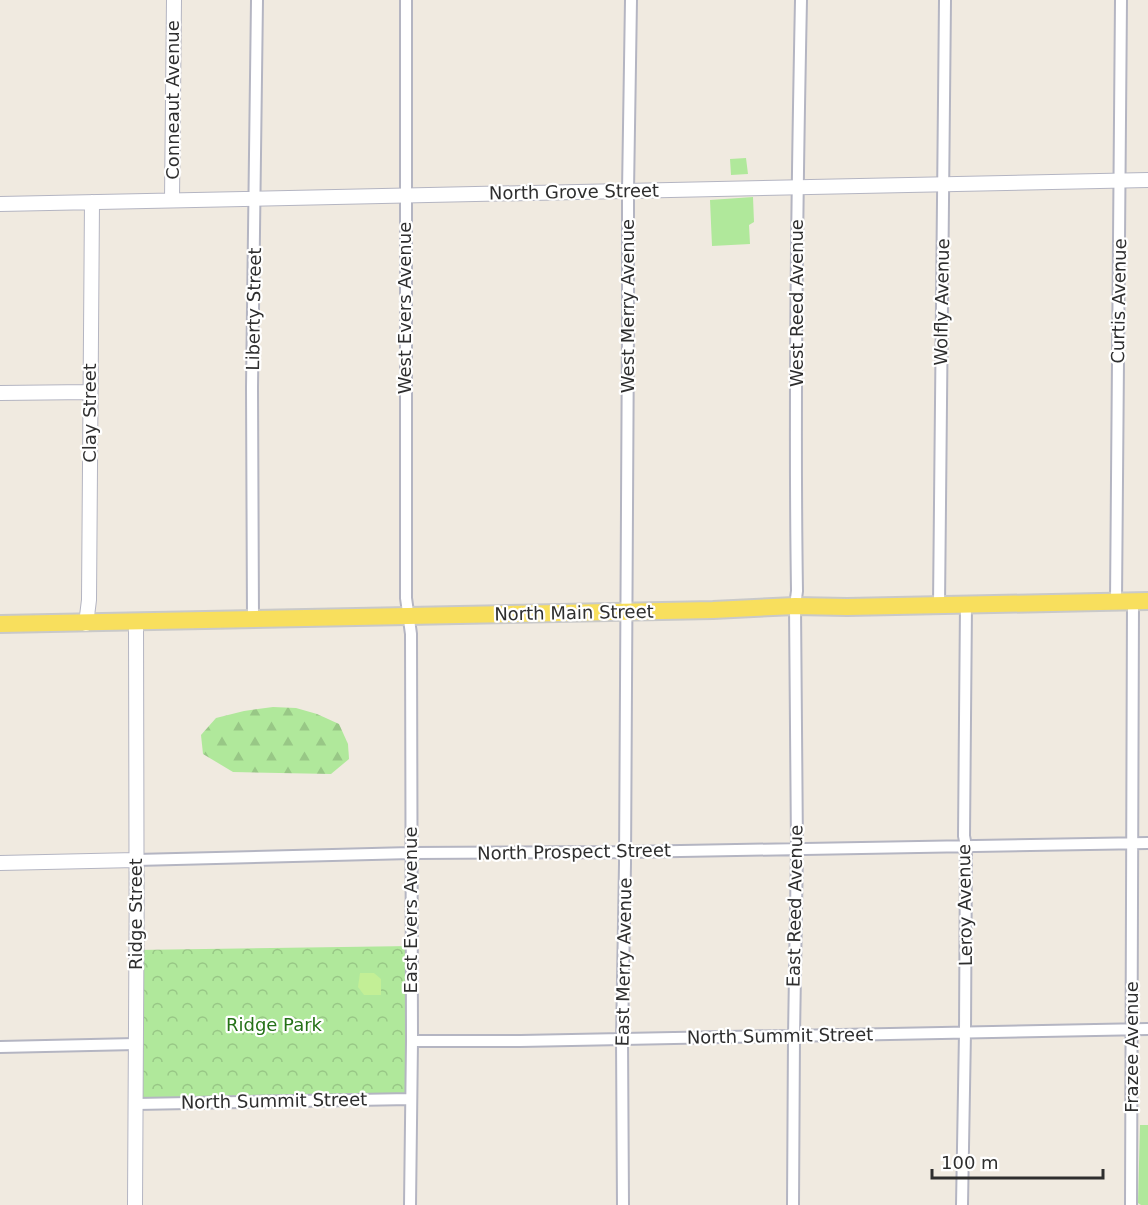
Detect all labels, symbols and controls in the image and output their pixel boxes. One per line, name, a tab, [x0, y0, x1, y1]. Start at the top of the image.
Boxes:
street label: Conneaut Avenue	[162, 20, 183, 180]
street label: North Grove Street	[489, 180, 659, 203]
street label: West Merry Avenue	[617, 219, 638, 393]
street label: West Reed Avenue	[786, 219, 807, 387]
street label: West Evers Avenue	[394, 222, 415, 394]
street label: Wolfly Avenue	[930, 238, 953, 366]
street label: Curtis Avenue	[1107, 238, 1130, 364]
street label: Liberty Street	[242, 247, 265, 371]
street label: Clay Street	[79, 363, 100, 463]
street label: North Main Street	[494, 601, 654, 624]
street label: East Reed Avenue	[783, 825, 806, 987]
street label: East Evers Avenue	[400, 826, 421, 994]
street label: North Prospect Street	[477, 839, 671, 864]
street label: Leroy Avenue	[953, 844, 976, 966]
street label: Ridge Street	[125, 858, 146, 970]
street label: East Merry Avenue	[612, 877, 635, 1047]
street label: Frazee Avenue	[1121, 981, 1142, 1113]
park label: Ridge Park	[226, 1014, 323, 1035]
street label: North Summit Street	[687, 1023, 873, 1048]
street label: North Summit Street	[181, 1088, 367, 1113]
scale bar	[932, 1142, 1103, 1180]
text: 100 m	[941, 1152, 999, 1173]

